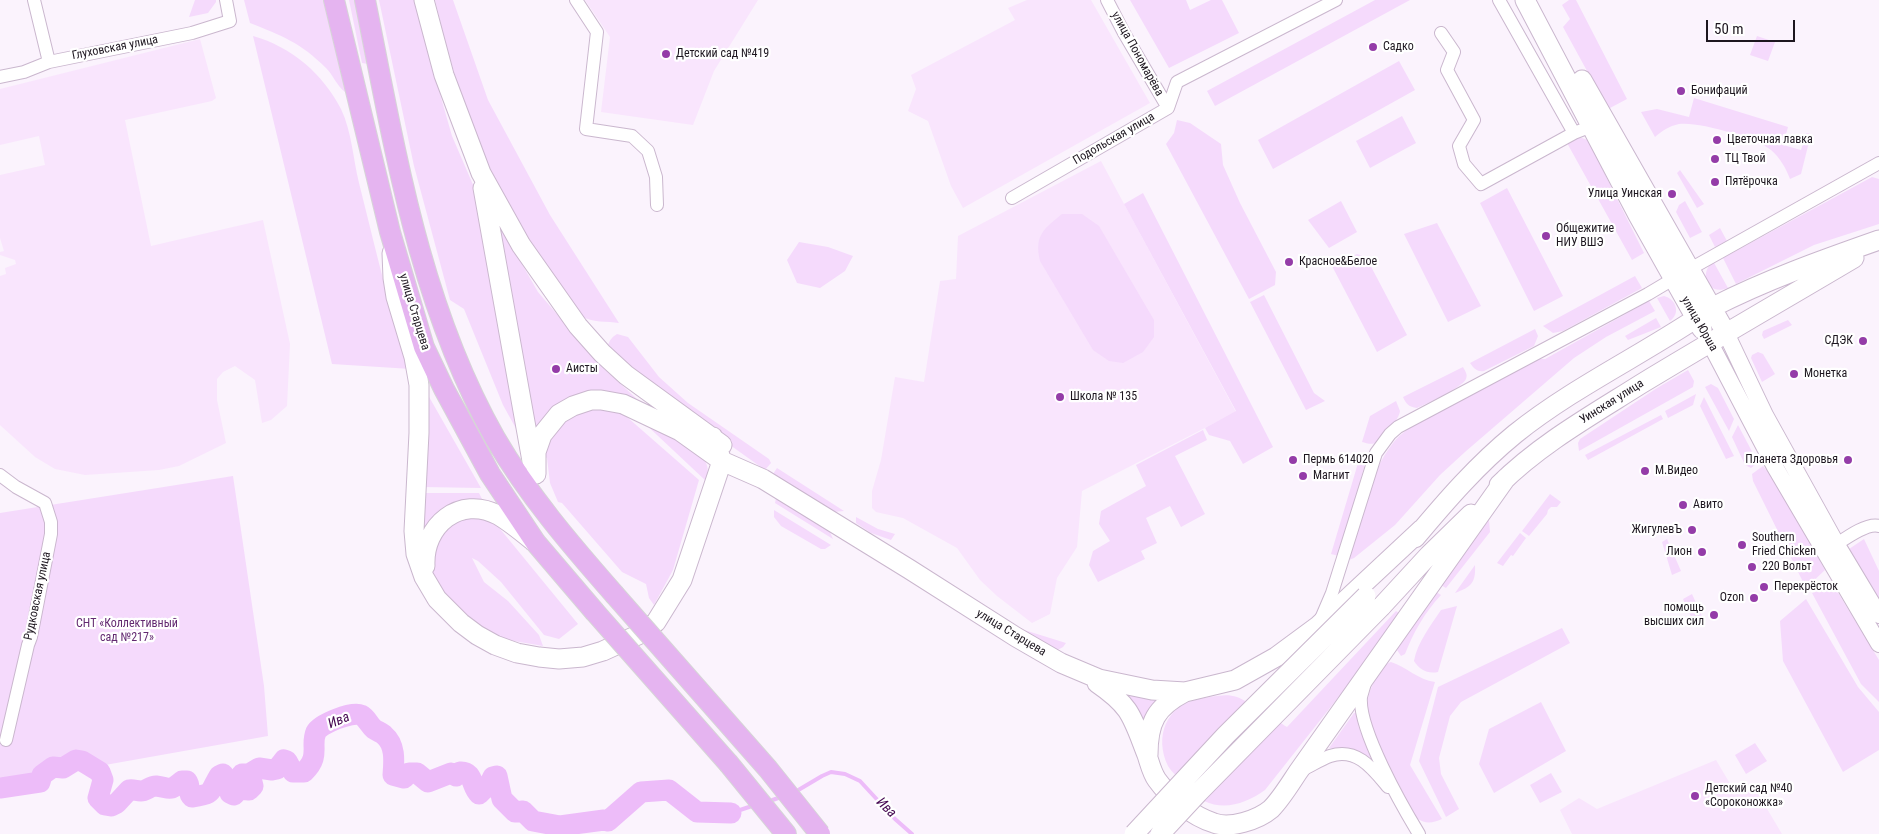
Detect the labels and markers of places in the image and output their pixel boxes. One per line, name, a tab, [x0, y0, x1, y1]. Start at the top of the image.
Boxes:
place label: Садко	[1383, 40, 1414, 54]
marker: Садко	[1367, 41, 1379, 53]
place label: Детский сад №419	[676, 47, 769, 61]
marker: Детский сад №419	[660, 48, 672, 60]
place label: Бонифаций	[1691, 84, 1748, 98]
marker: Бонифаций	[1675, 85, 1687, 97]
place label: Цветочная лавка	[1727, 133, 1813, 147]
marker: Цветочная лавка	[1711, 134, 1723, 146]
place label: ТЦ Твой	[1725, 152, 1766, 166]
marker: ТЦ Твой	[1709, 153, 1721, 165]
place label: Пятёрочка	[1725, 175, 1778, 189]
marker: Пятёрочка	[1709, 176, 1721, 188]
place label: Улица Уинская	[1588, 187, 1662, 201]
marker: Улица Уинская	[1666, 188, 1678, 200]
place label: Общежитие НИУ ВШЭ	[1556, 222, 1614, 250]
marker: Общежитие НИУ ВШЭ	[1540, 230, 1552, 242]
place label: Красное&Белое	[1299, 255, 1377, 269]
marker: Красное&Белое	[1283, 256, 1295, 268]
place label: СДЭК	[1824, 334, 1853, 348]
marker: СДЭК	[1857, 335, 1869, 347]
place label: Аисты	[566, 362, 598, 376]
marker: Аисты	[550, 363, 562, 375]
place label: Монетка	[1804, 367, 1847, 381]
marker: Монетка	[1788, 368, 1800, 380]
place label: Школа № 135	[1070, 390, 1137, 404]
marker: Школа № 135	[1054, 391, 1066, 403]
place label: Пермь 614020	[1303, 453, 1374, 467]
place label: Планета Здоровья	[1745, 453, 1838, 467]
marker: Пермь 614020	[1287, 454, 1299, 466]
marker: Планета Здоровья	[1842, 454, 1854, 466]
place label: М.Видео	[1655, 464, 1698, 478]
marker: М.Видео	[1639, 465, 1651, 477]
place label: Магнит	[1313, 469, 1350, 483]
marker: Магнит	[1297, 470, 1309, 482]
place label: Авито	[1693, 498, 1723, 512]
marker: Авито	[1677, 499, 1689, 511]
place label: ЖигулевЪ	[1632, 523, 1682, 537]
marker: ЖигулевЪ	[1686, 524, 1698, 536]
place label: Southern Fried Chicken	[1752, 531, 1816, 559]
marker: Southern Fried Chicken	[1736, 539, 1748, 551]
place label: Лион	[1666, 545, 1692, 559]
marker: Лион	[1696, 546, 1708, 558]
place label: 220 Вольт	[1762, 560, 1812, 574]
marker: 220 Вольт	[1746, 561, 1758, 573]
place label: Перекрёсток	[1774, 580, 1838, 594]
marker: Перекрёсток	[1758, 581, 1770, 593]
place label: Ozon	[1720, 591, 1744, 605]
marker: Ozon	[1748, 592, 1760, 604]
place label: помощь высших сил	[1644, 601, 1704, 629]
marker: помощь высших сил	[1708, 609, 1720, 621]
place label: Детский сад №40 «Сороконожка»	[1705, 782, 1792, 810]
marker: Детский сад №40 «Сороконожка»	[1689, 790, 1701, 802]

